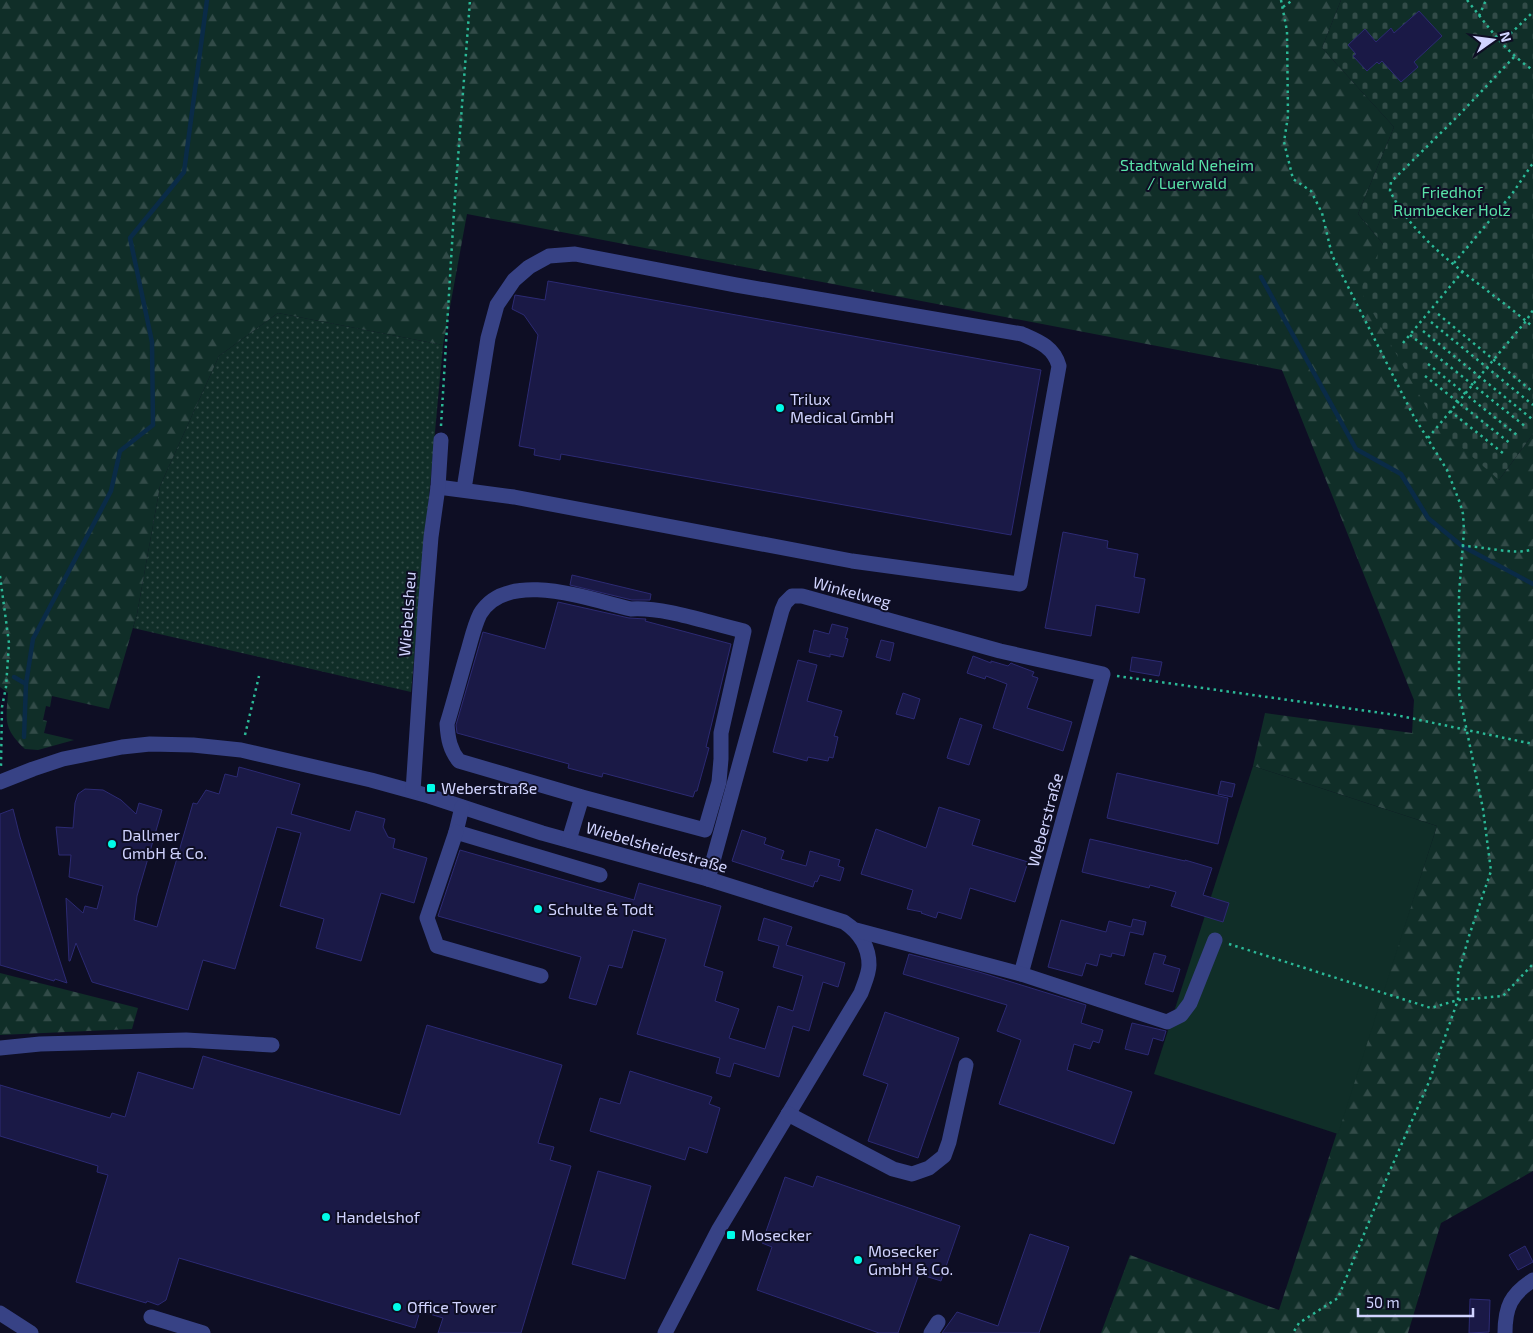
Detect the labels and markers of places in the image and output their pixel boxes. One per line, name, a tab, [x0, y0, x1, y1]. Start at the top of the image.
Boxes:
place label: Trilux Medical GmbH	[790, 389, 894, 426]
marker: Trilux Medical GmbH	[774, 402, 786, 414]
place label: Weberstraße	[441, 778, 537, 797]
marker: Weberstraße	[425, 782, 437, 794]
place label: Dallmer GmbH & Co.	[122, 825, 207, 862]
marker: Dallmer GmbH & Co.	[106, 838, 118, 850]
place label: Schulte & Todt	[548, 899, 654, 918]
marker: Schulte & Todt	[532, 903, 544, 915]
place label: Handelshof	[336, 1207, 421, 1226]
marker: Handelshof	[320, 1211, 332, 1223]
place label: Mosecker	[741, 1225, 812, 1244]
marker: Mosecker	[725, 1229, 737, 1241]
place label: Mosecker GmbH & Co.	[868, 1241, 953, 1278]
marker: Mosecker GmbH & Co.	[852, 1254, 864, 1266]
place label: Office Tower	[407, 1297, 497, 1316]
marker: Office Tower	[391, 1301, 403, 1313]

